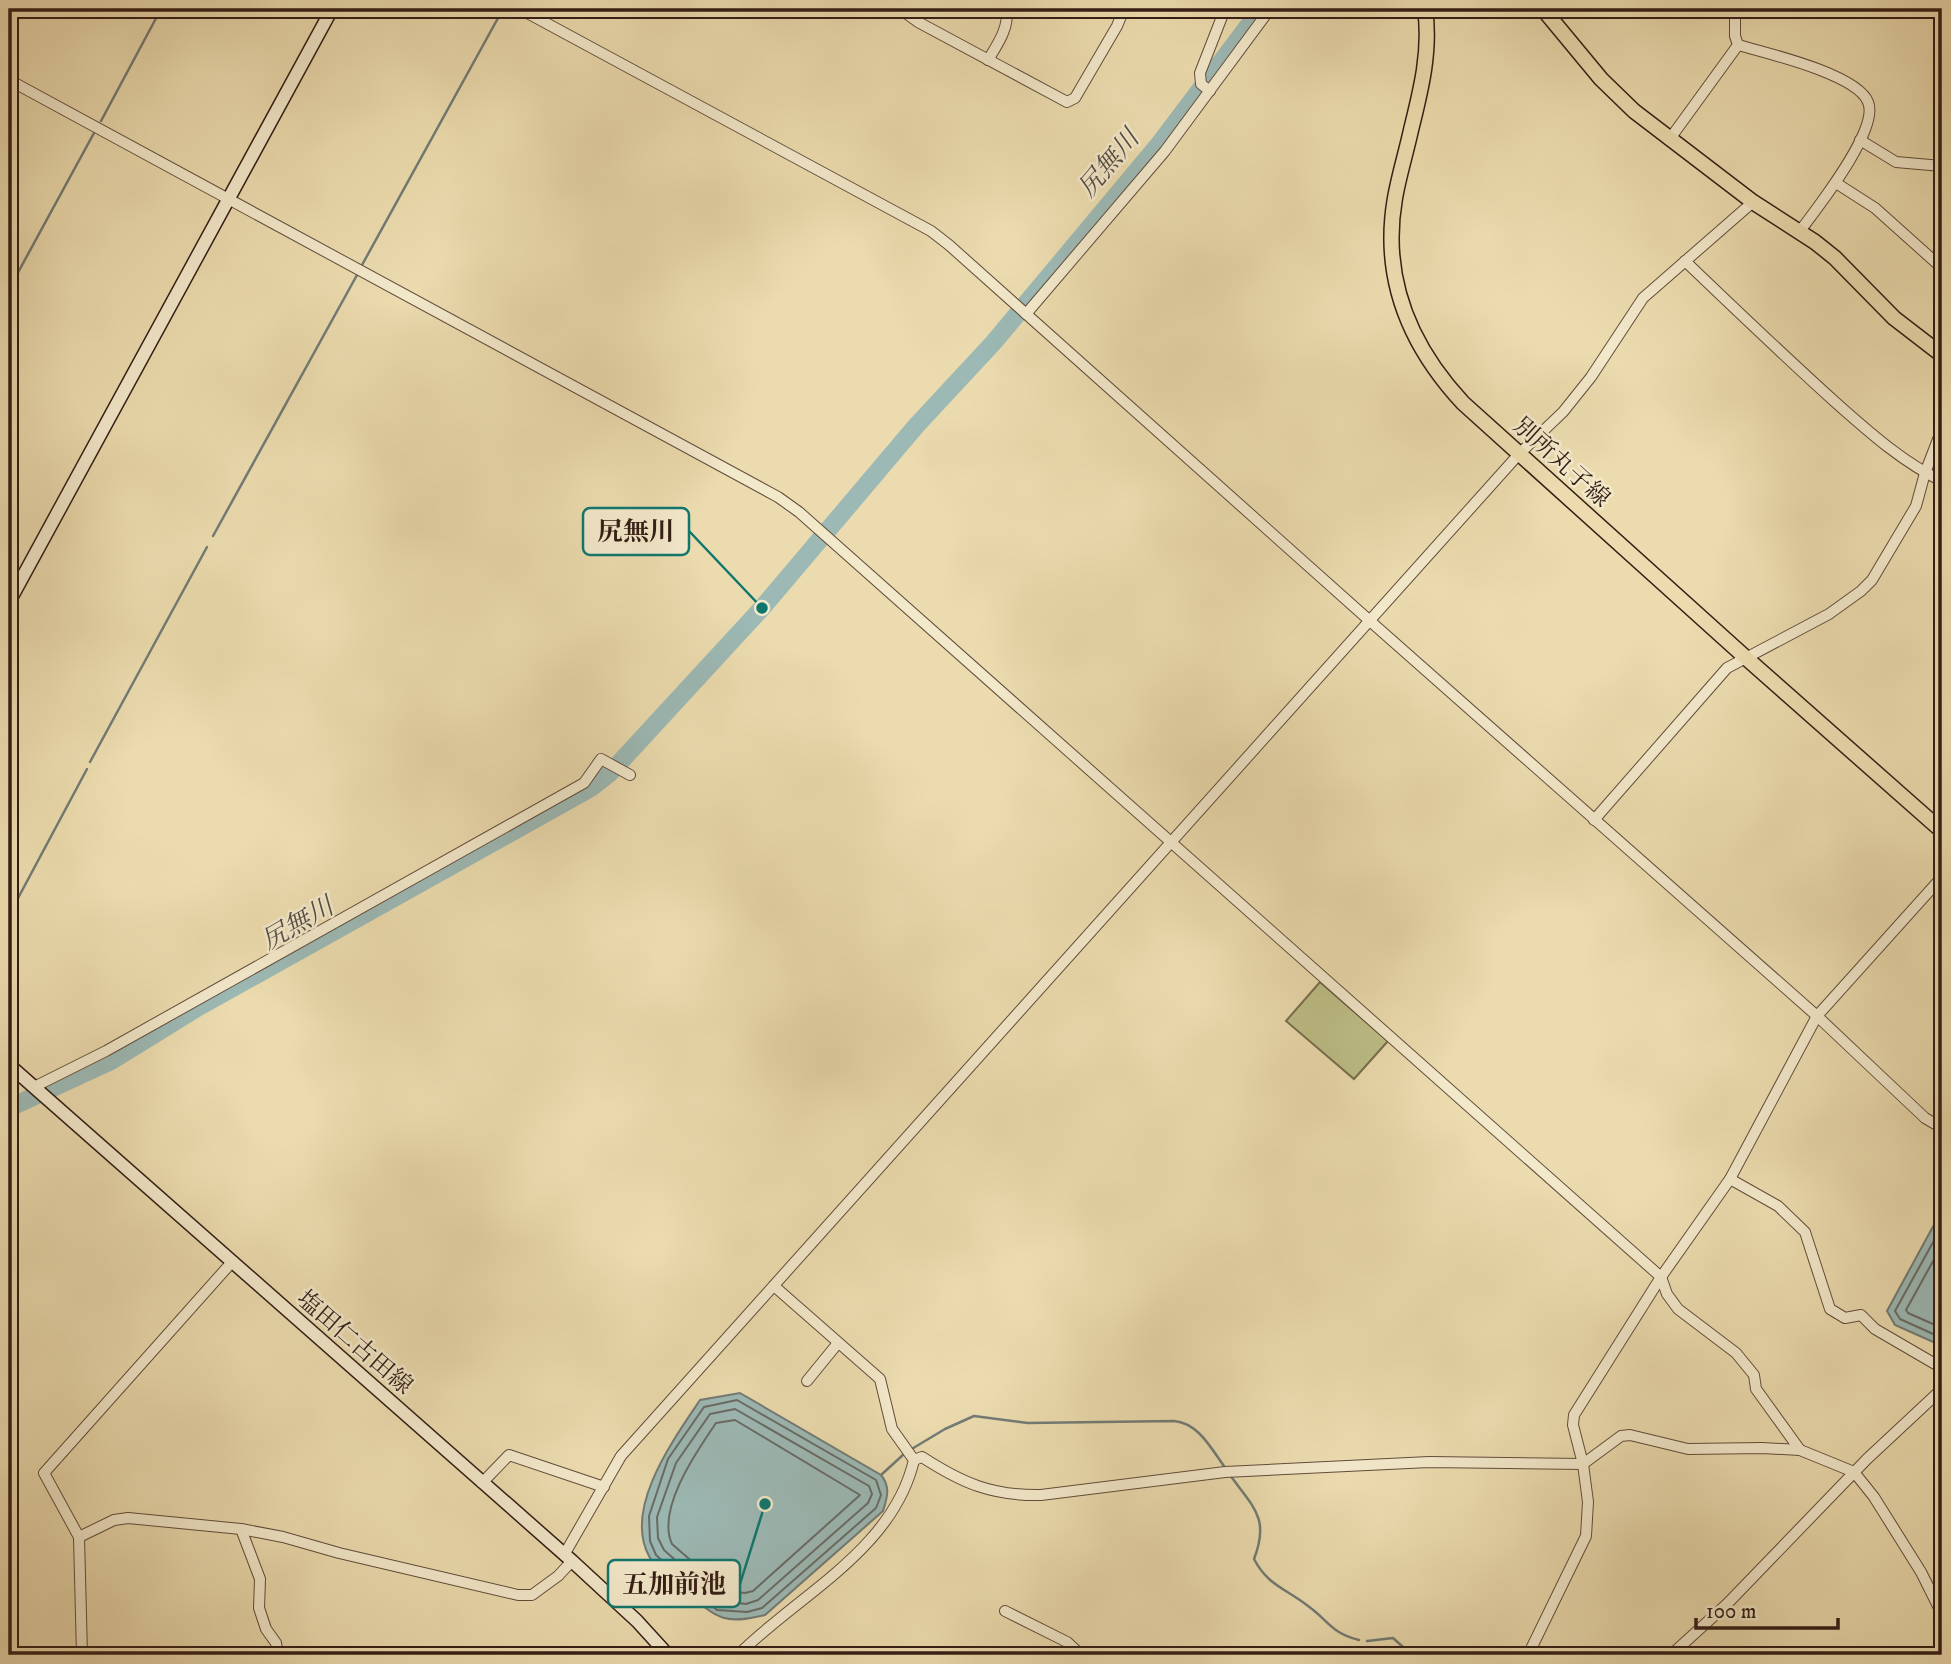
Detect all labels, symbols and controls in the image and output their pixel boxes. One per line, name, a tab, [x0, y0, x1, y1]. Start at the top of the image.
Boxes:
water label: 尻無川	[1071, 121, 1149, 204]
street label: 別所丸子線	[1507, 411, 1616, 514]
callout: 尻無川	[583, 508, 689, 555]
text: 尻無川	[597, 516, 675, 549]
water label: 尻無川	[256, 889, 342, 958]
street label: 塩田仁古田線	[290, 1284, 419, 1401]
callout: 五加前池	[608, 1560, 740, 1607]
text: 五加前池	[622, 1569, 726, 1602]
scale bar	[1696, 1587, 1837, 1631]
text: 100 m	[1706, 1599, 1757, 1625]

